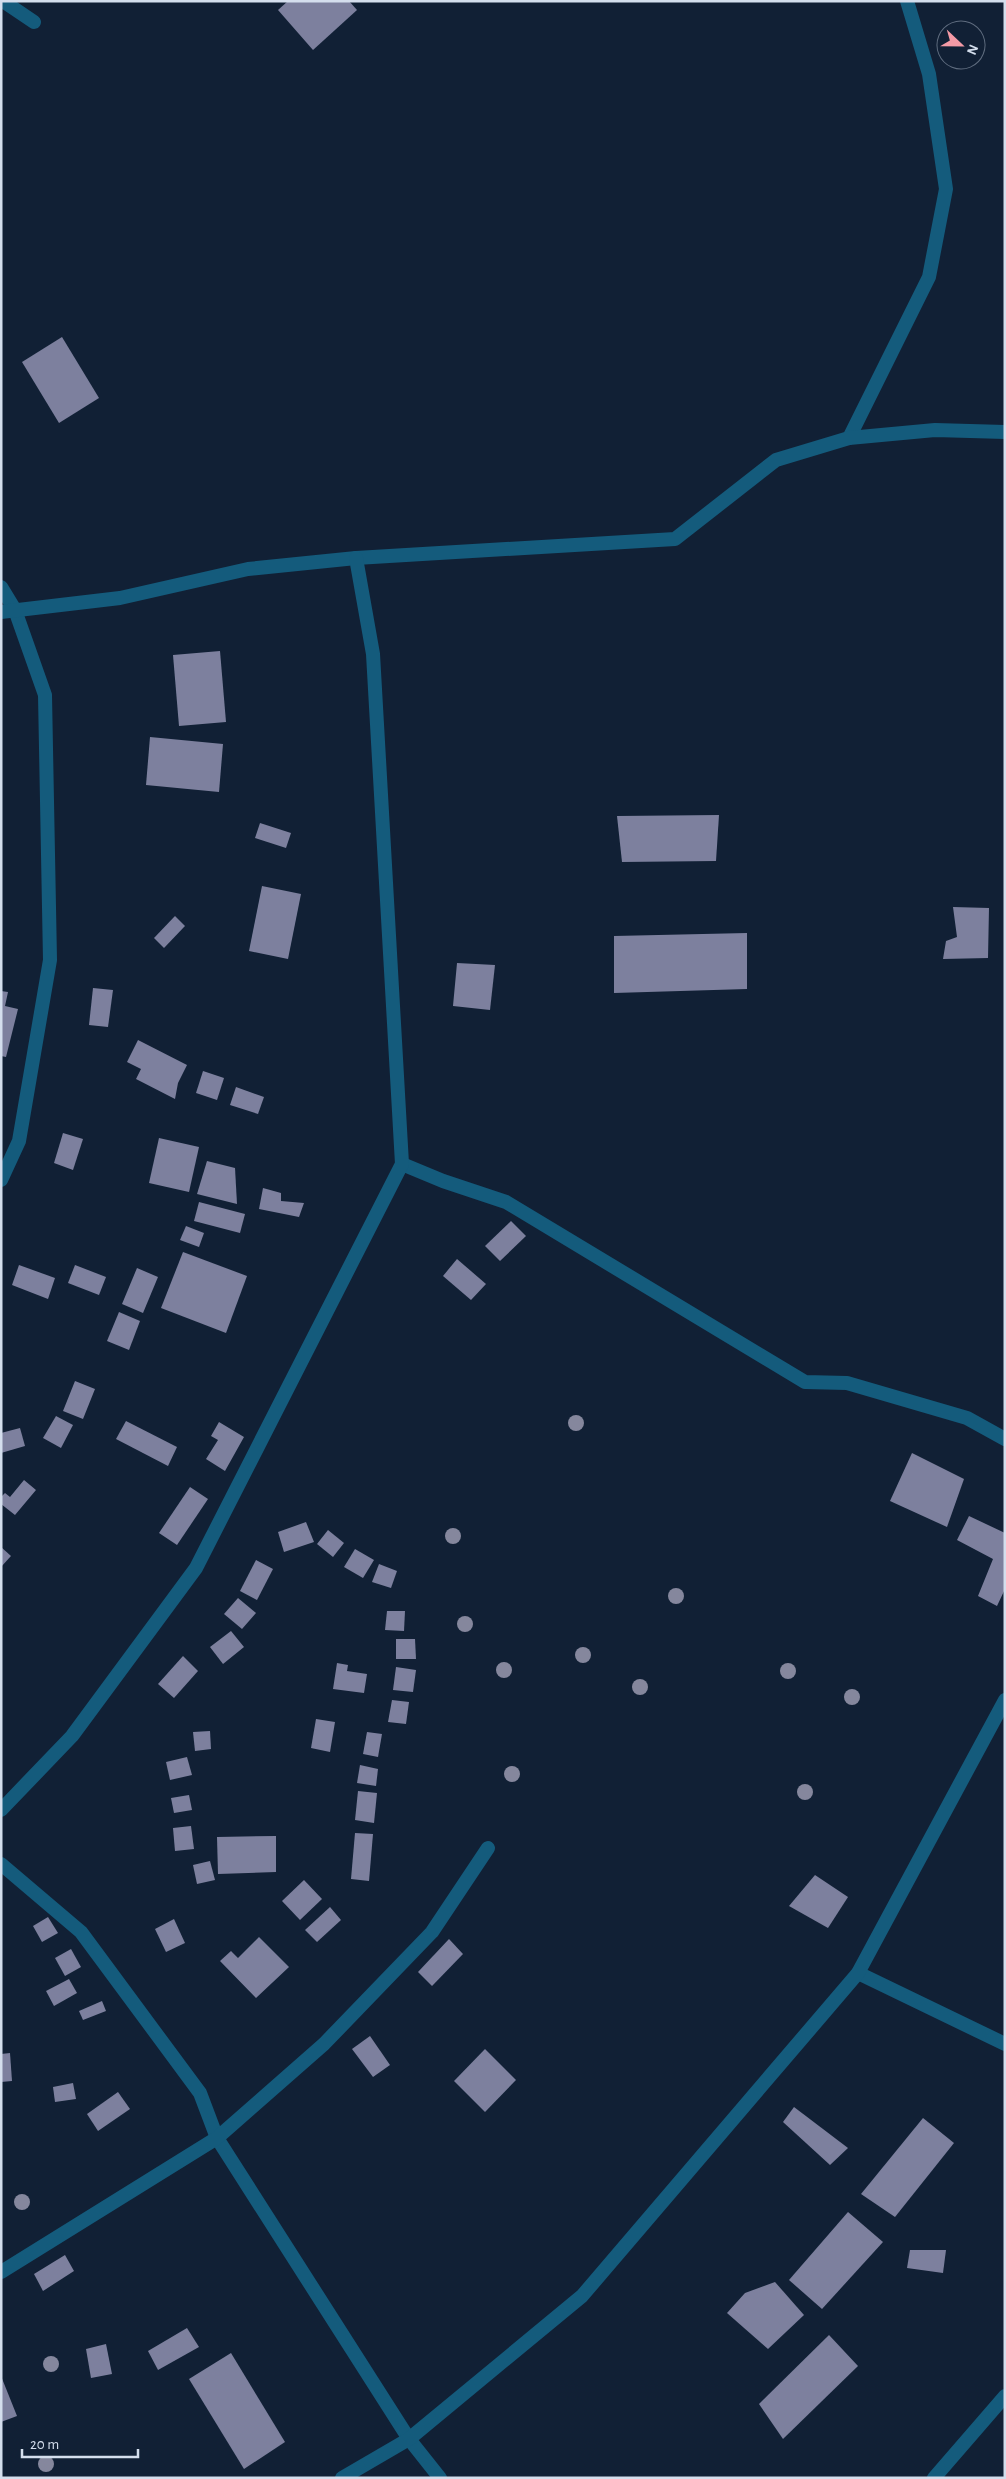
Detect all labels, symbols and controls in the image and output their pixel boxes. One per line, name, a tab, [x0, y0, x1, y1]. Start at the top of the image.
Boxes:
north arrow	[936, 20, 986, 70]
text: N	[964, 42, 980, 57]
scale bar	[22, 2426, 139, 2458]
text: 20 m	[30, 2437, 59, 2452]

